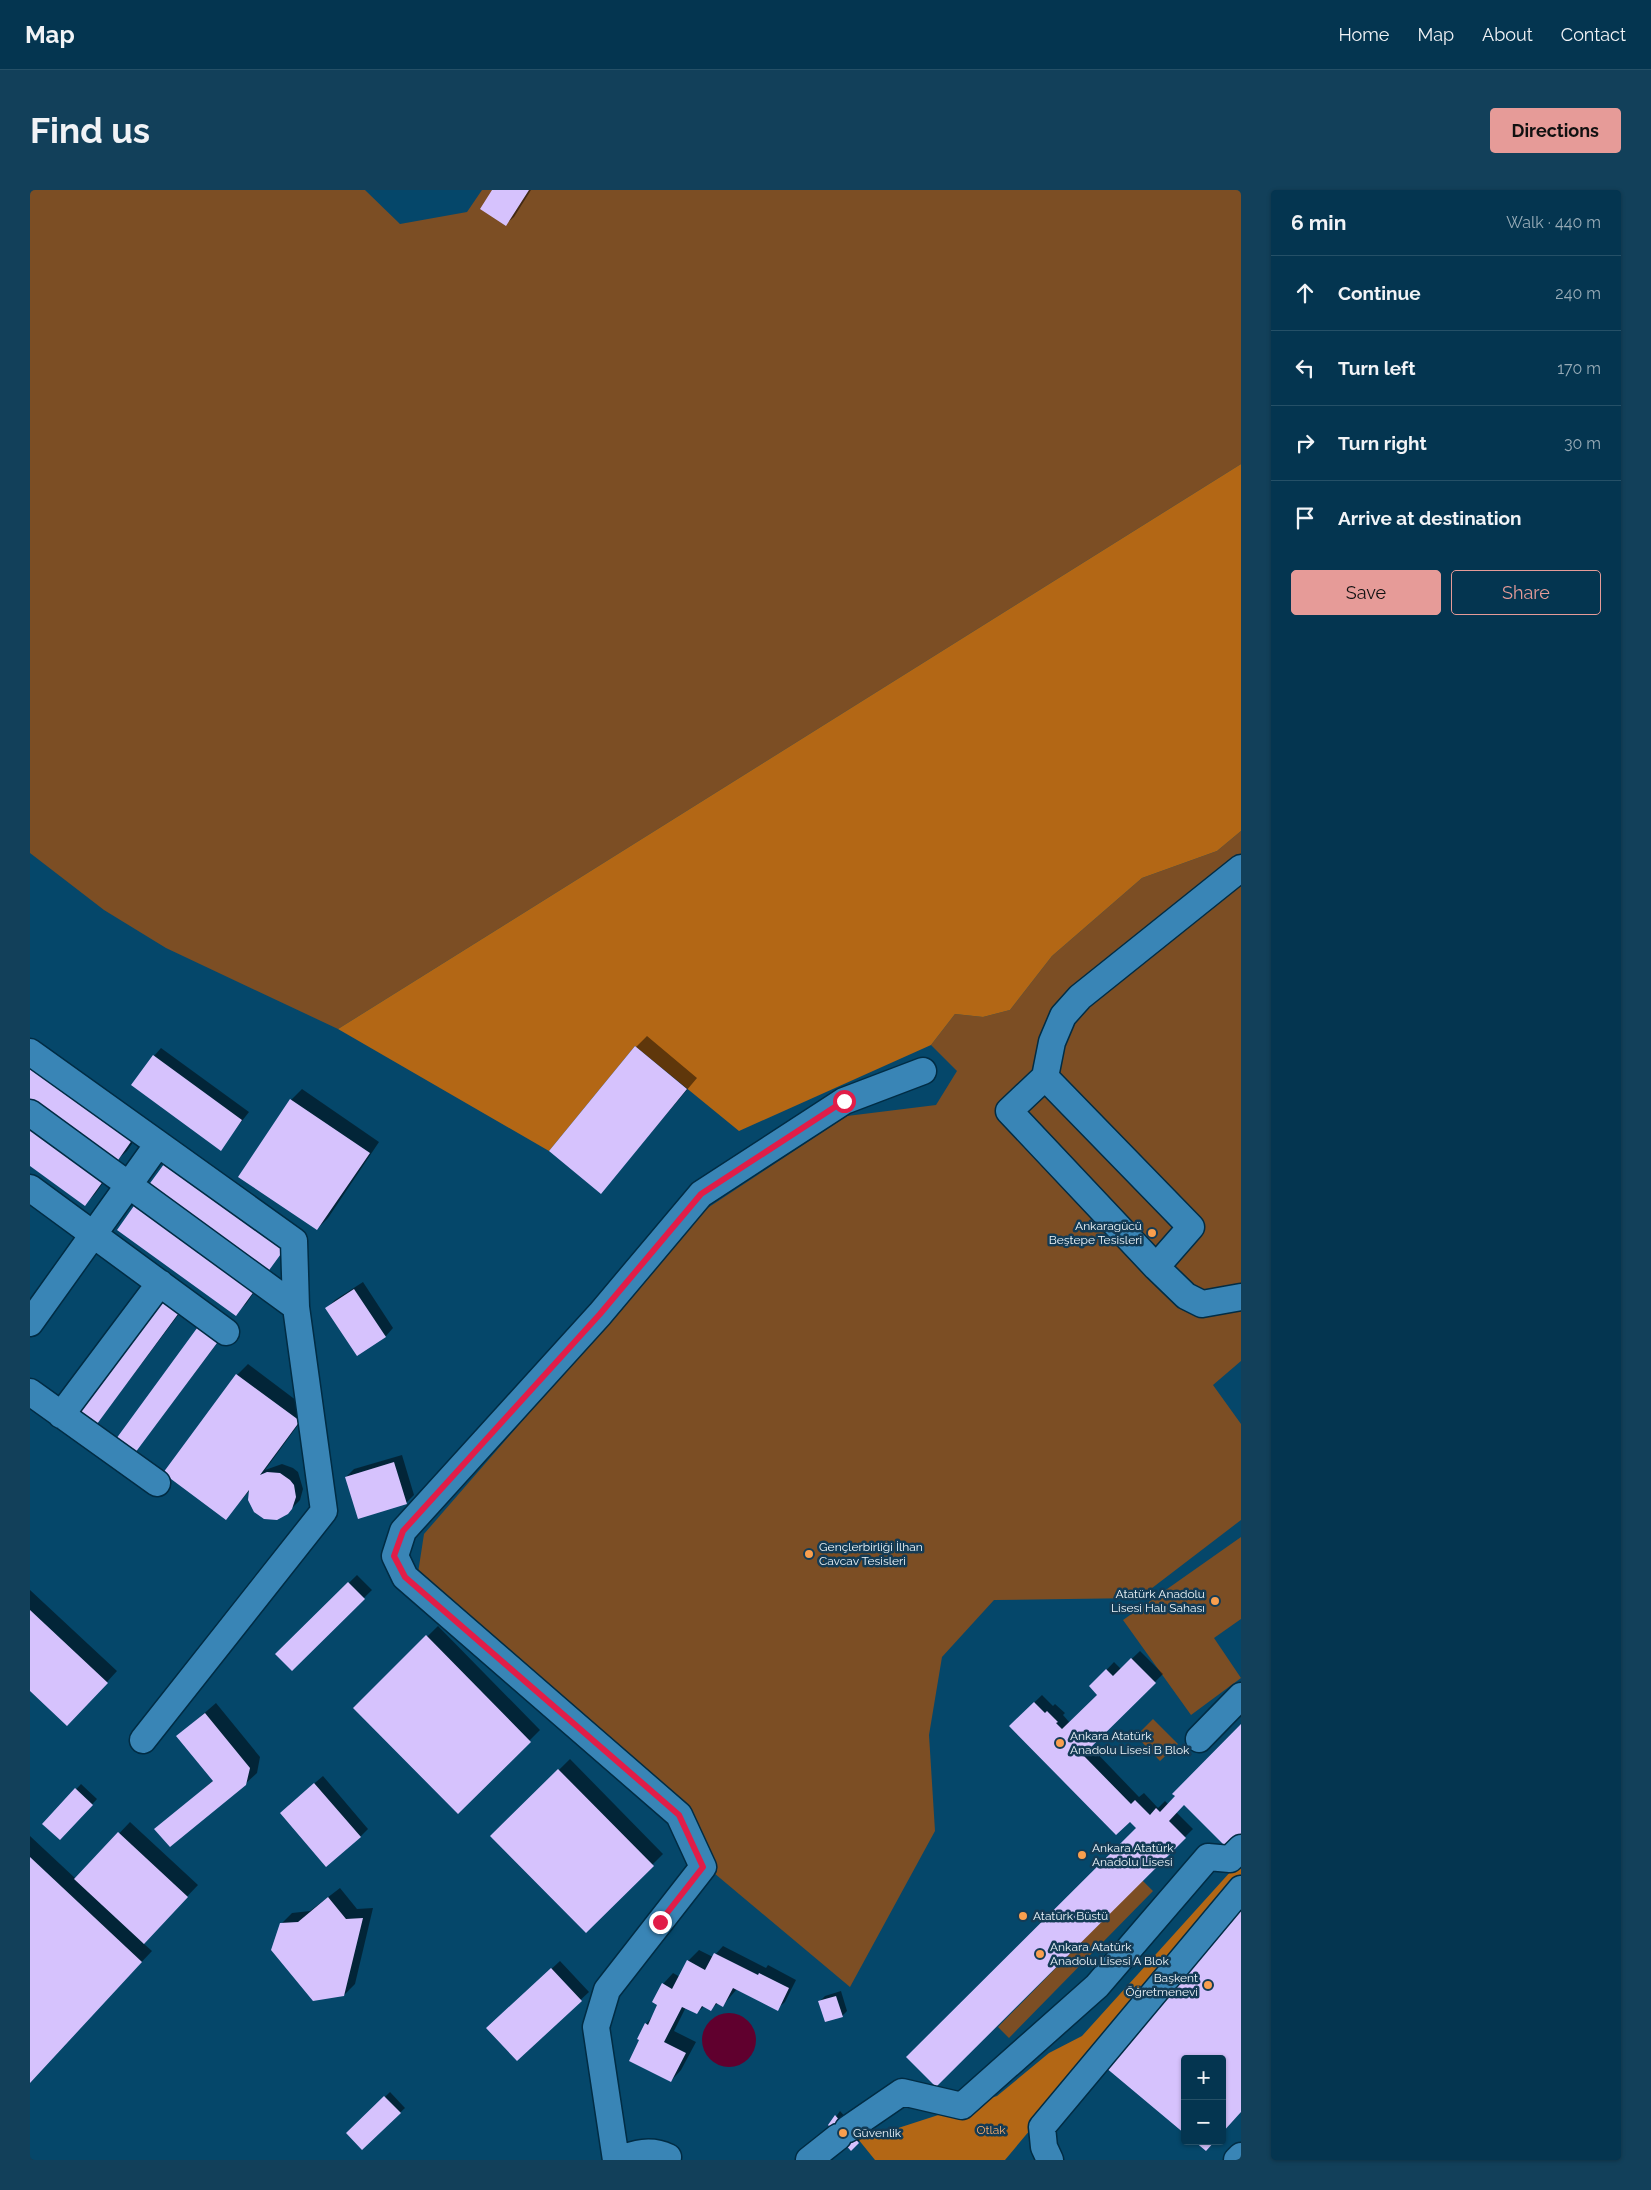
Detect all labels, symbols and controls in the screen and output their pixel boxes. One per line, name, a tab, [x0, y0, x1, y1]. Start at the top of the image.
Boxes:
text: Map	[25, 20, 75, 49]
text: Home	[1338, 24, 1389, 45]
text: Map	[1417, 24, 1454, 45]
text: About	[1482, 24, 1533, 45]
text: Contact	[1561, 24, 1626, 45]
button: Directions	[1490, 108, 1621, 153]
text: Find us	[30, 110, 150, 151]
text: 6 min	[1291, 210, 1346, 235]
text: Walk · 440 m	[1506, 213, 1601, 232]
icon: ahead	[1291, 279, 1319, 307]
text: Continue	[1338, 282, 1421, 304]
text: 240 m	[1555, 284, 1601, 303]
icon: left	[1291, 354, 1319, 382]
text: Turn left	[1338, 357, 1415, 379]
text: 170 m	[1557, 359, 1601, 378]
icon: right	[1291, 429, 1319, 457]
text: Turn right	[1338, 432, 1427, 454]
text: 30 m	[1564, 434, 1601, 453]
icon: arrive	[1291, 504, 1319, 532]
text: Arrive at destination	[1338, 507, 1522, 529]
button: Save	[1291, 570, 1441, 615]
button: Share	[1451, 570, 1601, 615]
route start	[833, 1090, 856, 1113]
place label: Ankaragücü Beştepe Tesisleri	[1049, 1219, 1142, 1247]
marker: Ankaragücü Beştepe Tesisleri	[1146, 1227, 1158, 1239]
place label: Gençlerbirliği İlhan Cavcav Tesisleri	[819, 1540, 923, 1568]
marker: Gençlerbirliği İlhan Cavcav Tesisleri	[803, 1548, 815, 1560]
place label: Atatürk Anadolu Lisesi Halı Sahası	[1111, 1587, 1205, 1615]
marker: Atatürk Anadolu Lisesi Halı Sahası	[1209, 1595, 1221, 1607]
place label: Ankara Atatürk Anadolu Lisesi B Blok	[1070, 1729, 1190, 1757]
marker: Ankara Atatürk Anadolu Lisesi B Blok	[1054, 1737, 1066, 1749]
place label: Ankara Atatürk Anadolu Lisesi	[1092, 1841, 1174, 1869]
marker: Ankara Atatürk Anadolu Lisesi	[1076, 1849, 1088, 1861]
place label: Atatürk Büstü	[1033, 1909, 1108, 1923]
marker: Atatürk Büstü	[1017, 1910, 1029, 1922]
route end	[649, 1911, 672, 1934]
place label: Ankara Atatürk Anadolu Lisesi A Blok	[1050, 1940, 1169, 1968]
marker: Ankara Atatürk Anadolu Lisesi A Blok	[1034, 1948, 1046, 1960]
place label: Başkent Öğretmenevi	[1126, 1971, 1198, 1999]
marker: Başkent Öğretmenevi	[1202, 1979, 1214, 1991]
map controls	[1181, 2055, 1226, 2145]
button: +	[1181, 2055, 1226, 2100]
button: −	[1181, 2100, 1226, 2145]
park label: Otlak	[976, 2123, 1006, 2137]
place label: Güvenlik	[853, 2126, 902, 2140]
marker: Güvenlik	[837, 2127, 849, 2139]

